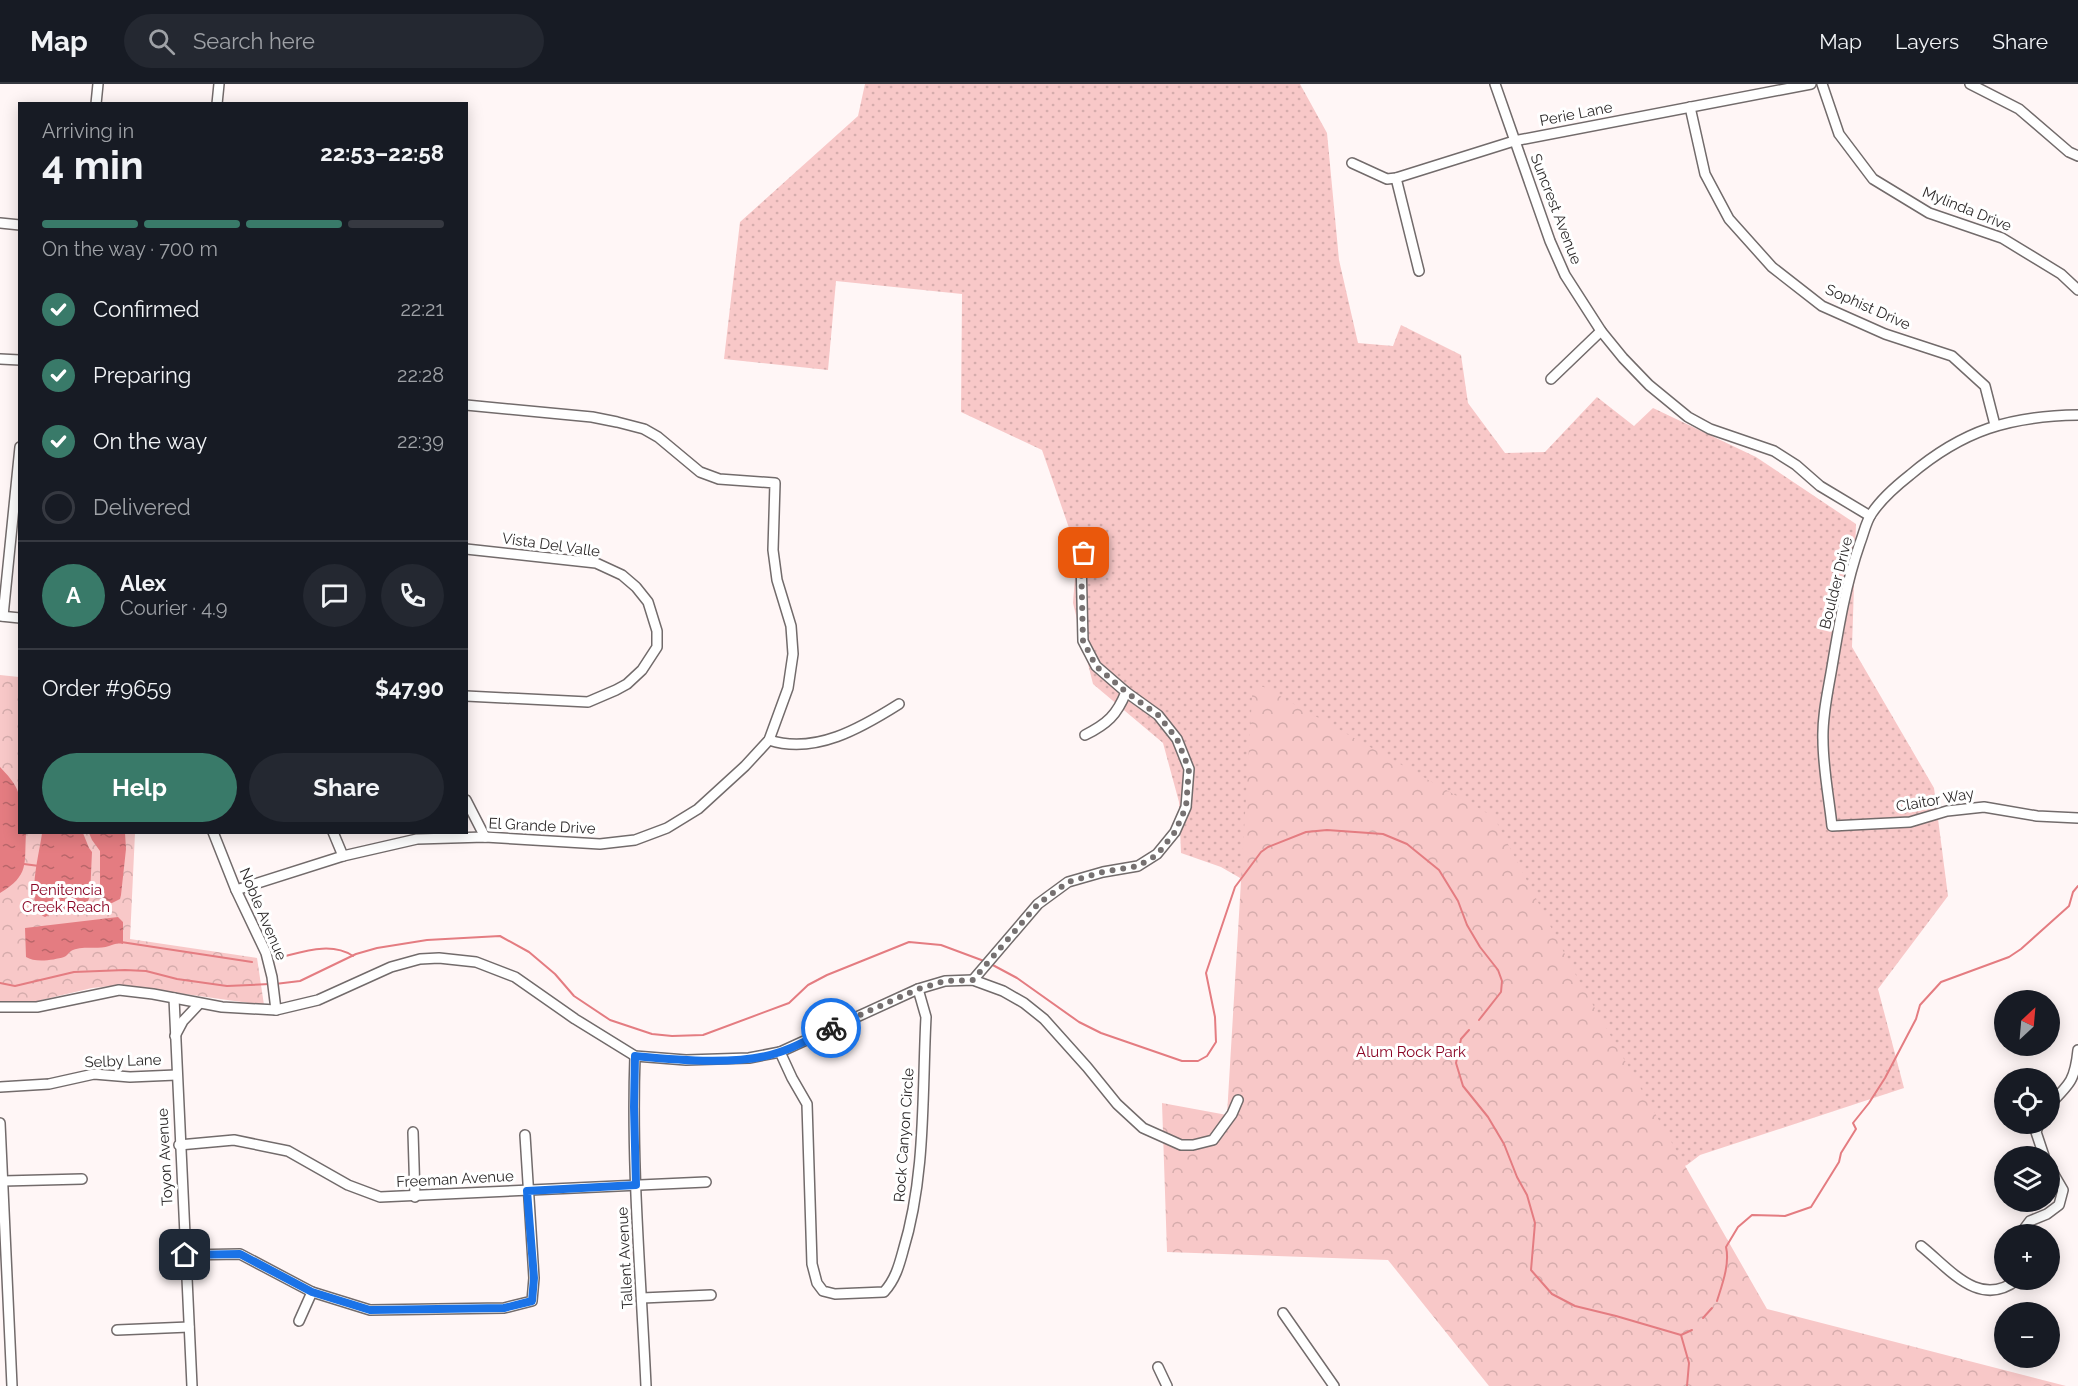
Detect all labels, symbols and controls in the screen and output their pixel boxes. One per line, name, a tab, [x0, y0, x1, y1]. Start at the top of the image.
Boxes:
search box	[124, 14, 544, 68]
text: Map	[30, 25, 88, 58]
icon: search	[145, 25, 178, 58]
text: Search here	[193, 28, 315, 54]
text: Map	[1819, 29, 1862, 54]
text: Layers	[1895, 29, 1959, 54]
text: Share	[1992, 29, 2048, 54]
street label: Perie Lane	[1538, 98, 1614, 130]
text: Arriving in	[42, 119, 134, 143]
text: 22:53–22:58	[320, 140, 444, 166]
text: 4 min	[42, 142, 143, 188]
street label: Suncrest Avenue	[1527, 151, 1585, 267]
street label: Mylinda Drive	[1920, 183, 2014, 235]
text: On the way · 700 m	[42, 237, 218, 261]
street label: Sophist Drive	[1823, 280, 1913, 334]
icon: check	[42, 293, 75, 326]
text: Confirmed	[93, 296, 200, 322]
text: 22:21	[400, 297, 444, 321]
icon: check	[42, 359, 75, 392]
text: Preparing	[93, 362, 191, 388]
text: 22:28	[397, 363, 444, 387]
icon: check	[42, 425, 75, 458]
text: On the way	[93, 428, 207, 454]
text: 22:39	[397, 429, 444, 453]
text: Delivered	[93, 494, 191, 520]
pin	[1058, 527, 1109, 578]
street label: Vista Del Valle	[501, 529, 601, 561]
street label: Boulder Drive	[1816, 535, 1856, 631]
icon: bag	[1067, 536, 1100, 569]
button: chat	[303, 564, 366, 627]
button: phone	[381, 564, 444, 627]
text: Alex	[120, 570, 166, 596]
text: A	[66, 582, 81, 608]
text: Courier · 4.9	[120, 596, 228, 620]
text: Order #9659	[42, 675, 171, 701]
text: $47.90	[375, 675, 444, 701]
button: Help	[42, 753, 237, 822]
button: Share	[249, 753, 444, 822]
street label: Claitor Way	[1895, 784, 1975, 816]
street label: El Grande Drive	[488, 814, 596, 838]
street label: Noble Avenue	[235, 865, 291, 963]
park label: Penitencia Creek Reach	[22, 881, 110, 916]
north arrow	[1994, 990, 2060, 1056]
map controls	[1994, 990, 2060, 1368]
courier	[801, 998, 861, 1058]
icon: bike	[815, 1012, 848, 1045]
park label: Alum Rock Park	[1356, 1043, 1466, 1061]
street label: Selby Lane	[84, 1051, 162, 1071]
street label: Rock Canyon Circle	[890, 1067, 918, 1203]
button: locate	[1994, 1068, 2060, 1134]
street label: Toyon Avenue	[153, 1108, 177, 1206]
button: layers	[1994, 1146, 2060, 1212]
street label: Freeman Avenue	[396, 1167, 514, 1191]
street label: Tallent Avenue	[613, 1206, 637, 1310]
button: +	[1994, 1224, 2060, 1290]
pin	[159, 1229, 210, 1280]
icon: home	[168, 1238, 201, 1271]
button: −	[1994, 1302, 2060, 1368]

